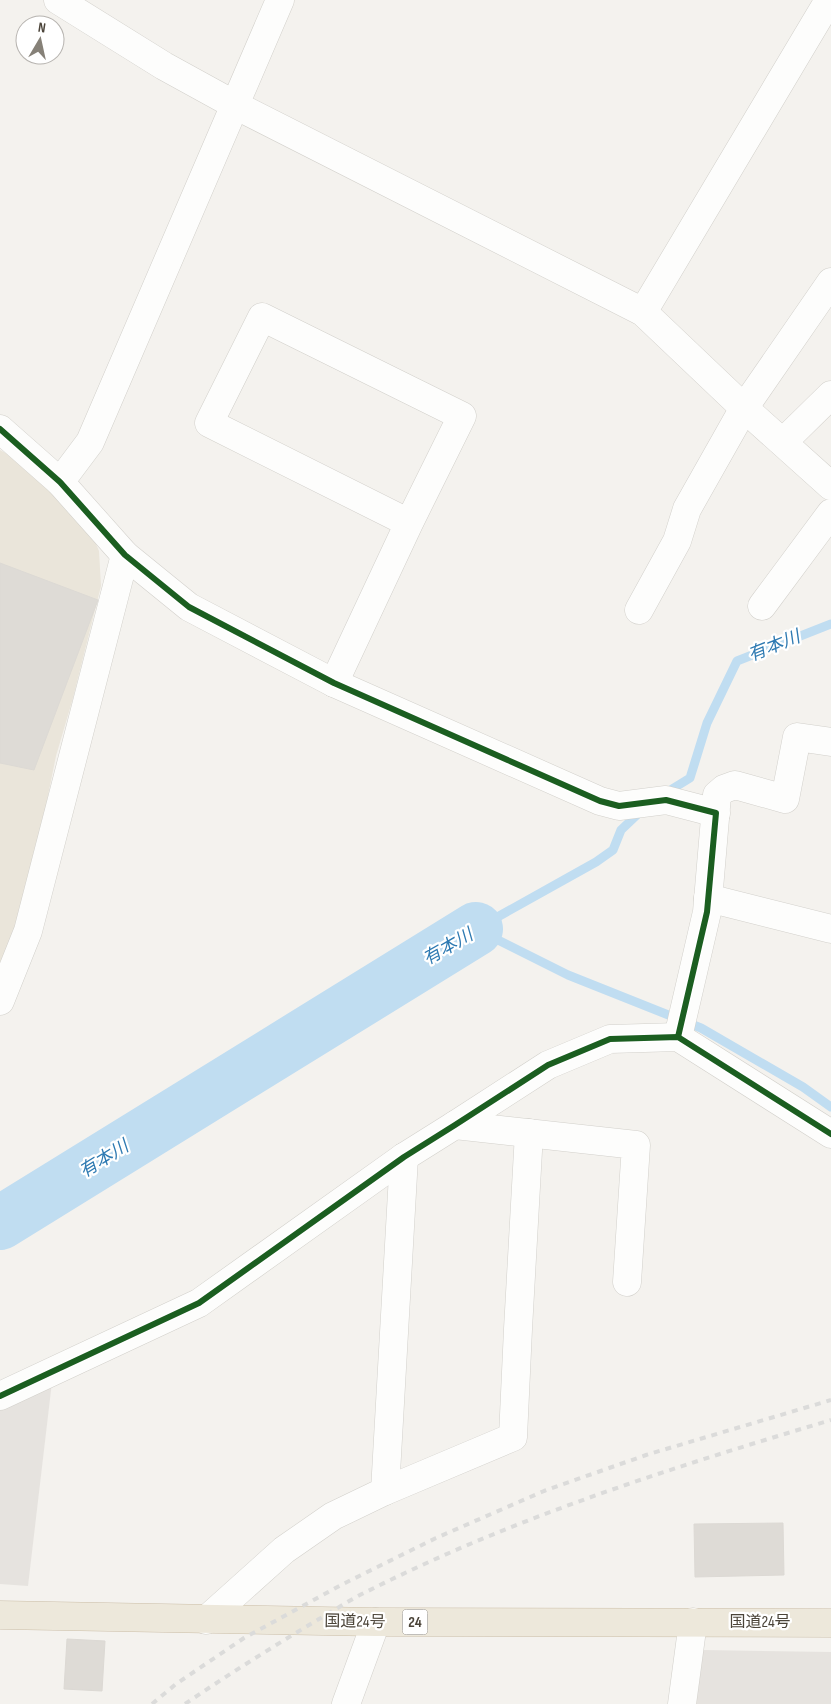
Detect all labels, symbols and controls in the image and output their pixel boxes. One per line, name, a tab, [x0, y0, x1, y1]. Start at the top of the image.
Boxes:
north arrow	[15, 15, 65, 65]
text: N	[37, 19, 47, 37]
water label: 有本川	[745, 625, 805, 666]
water label: 有本川	[419, 923, 478, 970]
water label: 有本川	[76, 1135, 134, 1182]
road number: 24	[402, 1610, 428, 1634]
street label: 国道24号	[324, 1612, 386, 1632]
street label: 国道24号	[729, 1613, 791, 1632]

